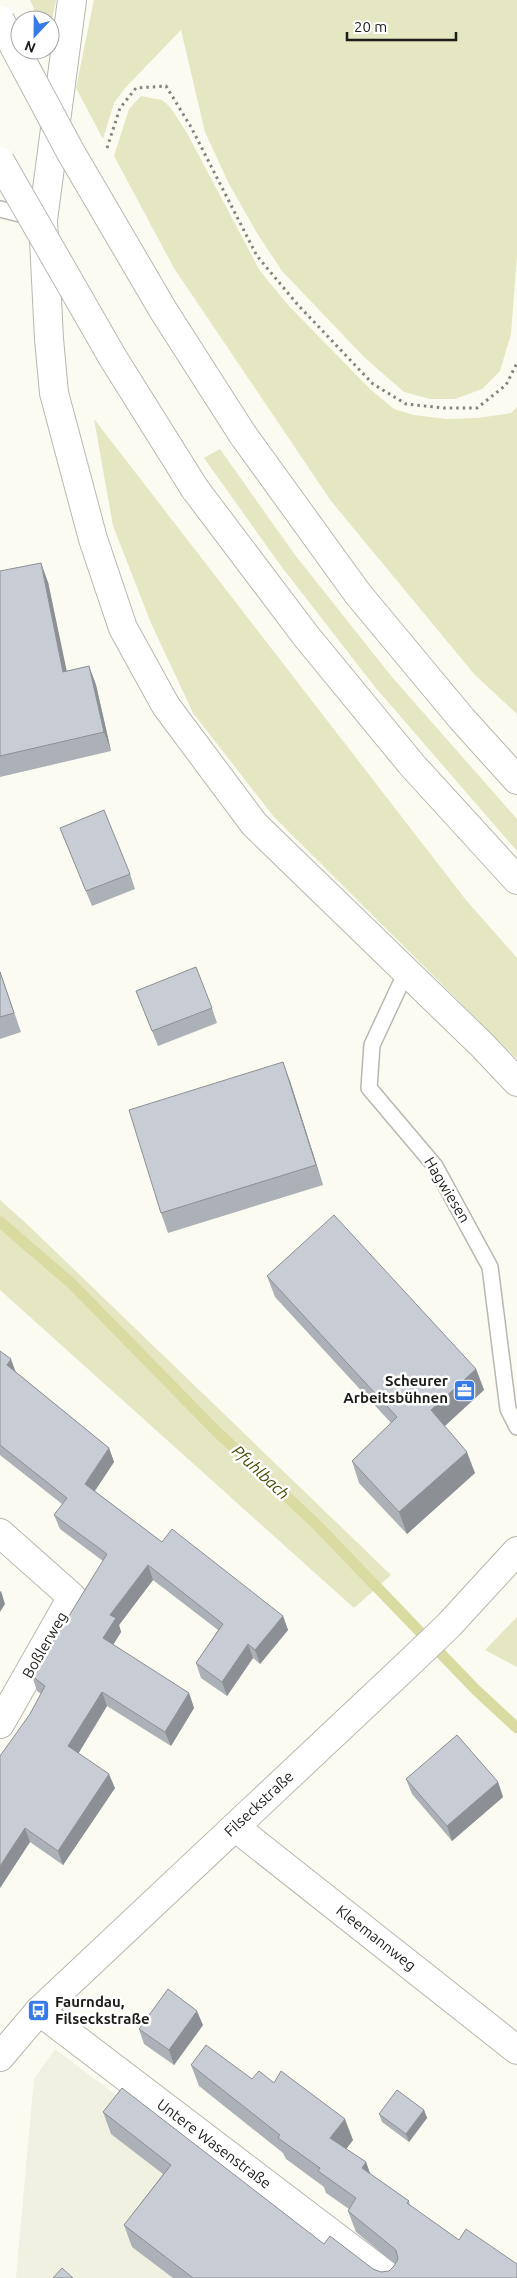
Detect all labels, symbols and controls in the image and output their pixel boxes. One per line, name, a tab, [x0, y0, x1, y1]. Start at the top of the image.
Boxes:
north arrow	[10, 10, 60, 60]
scale bar	[347, 10, 456, 42]
text: 20 m	[354, 18, 387, 35]
text: N	[22, 38, 38, 56]
street label: Hagwiesen	[421, 1154, 474, 1226]
place label: Scheurer Arbeitsbühnen	[343, 1372, 449, 1406]
office icon: Scheurer Arbeitsbühnen	[452, 1378, 476, 1402]
water label: Pfuhlbach	[229, 1441, 293, 1503]
street label: Boßlerweg	[19, 1608, 70, 1681]
street label: Filseckstraße	[221, 1767, 297, 1840]
street label: Kleemannweg	[333, 1901, 419, 1974]
place label: Faurndau, Filseckstraße	[55, 1993, 150, 2027]
bus stop icon: Faurndau, Filseckstraße	[27, 1999, 51, 2023]
street label: Untere Wasenstraße	[154, 2095, 275, 2192]

